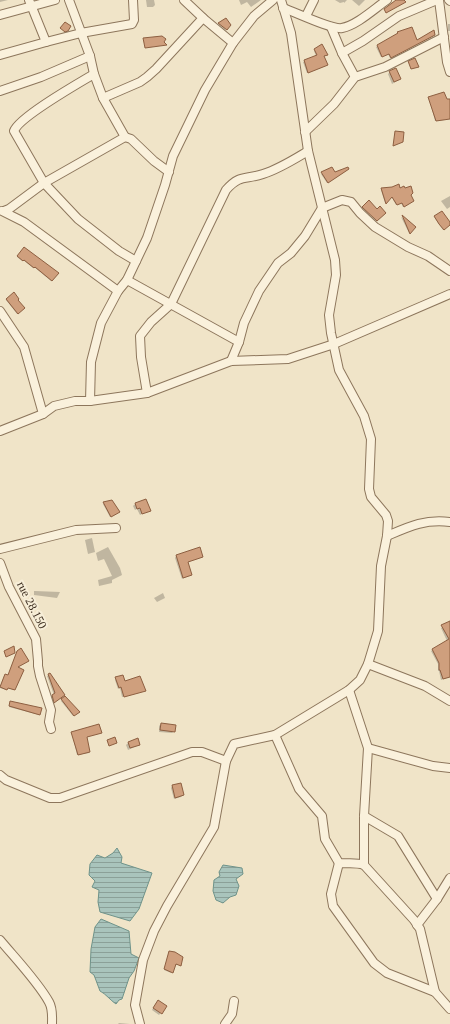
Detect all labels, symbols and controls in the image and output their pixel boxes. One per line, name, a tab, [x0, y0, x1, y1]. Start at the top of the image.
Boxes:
street label: rue 28.150	[14, 579, 50, 631]

